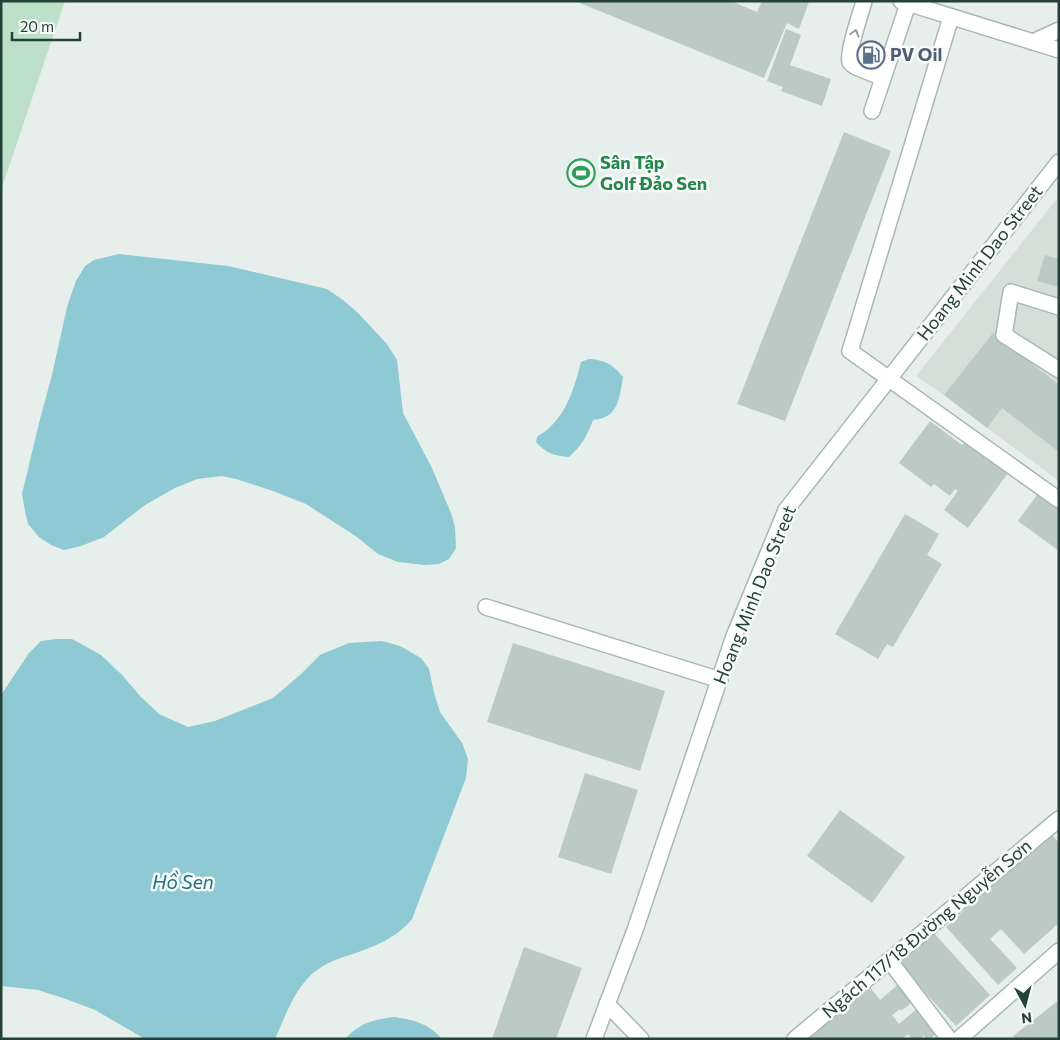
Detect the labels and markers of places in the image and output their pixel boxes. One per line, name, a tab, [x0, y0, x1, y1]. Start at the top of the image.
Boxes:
fuel station icon: PV Oil	[856, 40, 886, 70]
place label: PV Oil	[890, 43, 942, 65]
place label: Sân Tập Golf Đảo Sen	[600, 151, 707, 194]
sports icon: Sân Tập Golf Đảo Sen	[566, 158, 596, 188]

